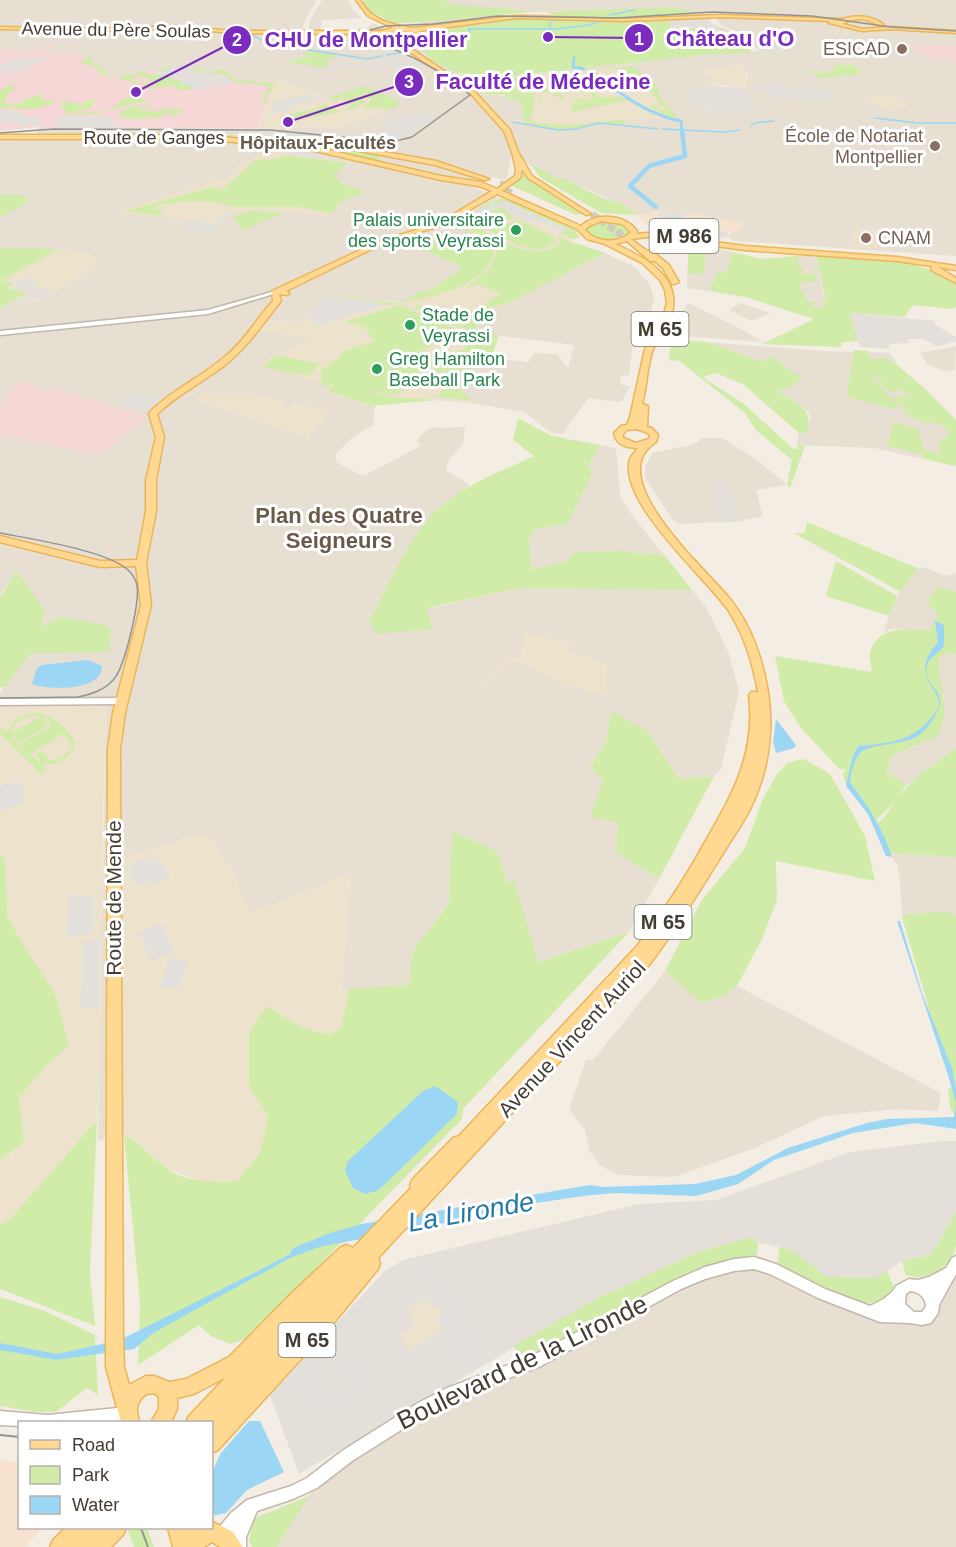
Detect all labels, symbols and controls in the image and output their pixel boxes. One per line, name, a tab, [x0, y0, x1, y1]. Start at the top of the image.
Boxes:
street label: Avenue du Père Soulas	[21, 18, 211, 42]
callout: Château d'O	[624, 18, 807, 58]
callout: CHU de Montpellier	[222, 20, 479, 60]
text: Château d'O	[666, 26, 794, 51]
text: CHU de Montpellier	[265, 27, 468, 52]
text: 1	[634, 29, 644, 49]
text: 2	[232, 30, 242, 50]
place label: ESICAD	[823, 39, 890, 59]
marker: ESICAD	[895, 42, 909, 56]
callout: Faculté de Médecine	[394, 62, 663, 102]
text: Faculté de Médecine	[435, 69, 651, 94]
text: 3	[404, 72, 414, 92]
place label: École de Notariat Montpellier	[785, 126, 923, 167]
street label: Route de Ganges	[83, 128, 225, 148]
district label: Hôpitaux-Facultés	[240, 133, 396, 153]
marker: École de Notariat Montpellier	[928, 139, 942, 153]
place label: Palais universitaire des sports Veyrassi	[348, 210, 504, 251]
road number: M 986	[650, 219, 718, 253]
marker: Palais universitaire des sports Veyrassi	[509, 223, 523, 237]
place label: CNAM	[878, 228, 931, 248]
marker: CNAM	[859, 231, 873, 245]
place label: Stade de Veyrassi	[422, 305, 494, 346]
road number: M 65	[632, 312, 688, 346]
marker: Stade de Veyrassi	[403, 318, 417, 332]
place label: Greg Hamilton Baseball Park	[389, 349, 505, 390]
marker: Greg Hamilton Baseball Park	[370, 362, 384, 376]
district label: Plan des Quatre Seigneurs	[255, 503, 423, 553]
street label: Route de Mende	[102, 820, 125, 976]
road number: M 65	[634, 905, 692, 939]
street label: Avenue Vincent Auriol	[493, 956, 650, 1121]
water label: La Lironde	[406, 1186, 536, 1238]
street label: Boulevard de la Lironde	[392, 1288, 652, 1436]
road number: M 65	[278, 1323, 336, 1357]
legend	[18, 1421, 213, 1529]
text: Road	[72, 1435, 115, 1455]
text: Park	[72, 1465, 110, 1485]
text: Water	[72, 1495, 119, 1515]

